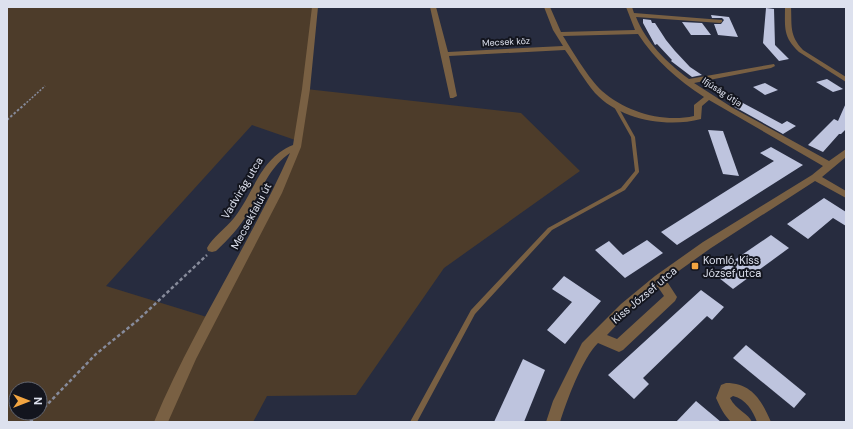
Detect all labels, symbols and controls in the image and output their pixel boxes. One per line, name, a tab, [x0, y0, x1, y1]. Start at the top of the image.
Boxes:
street label: Mecsek köz	[482, 35, 530, 49]
street label: Ifjúság útja	[700, 75, 744, 109]
street label: Vadvirág utca	[218, 154, 266, 222]
street label: Mecsekfalui út	[228, 180, 274, 252]
place label: Komló, Kiss József utca	[703, 253, 761, 280]
marker: Komló, Kiss József utca	[690, 261, 700, 271]
street label: Kiss József utca	[608, 264, 680, 326]
north arrow	[8, 381, 48, 421]
text: N	[31, 397, 45, 405]

